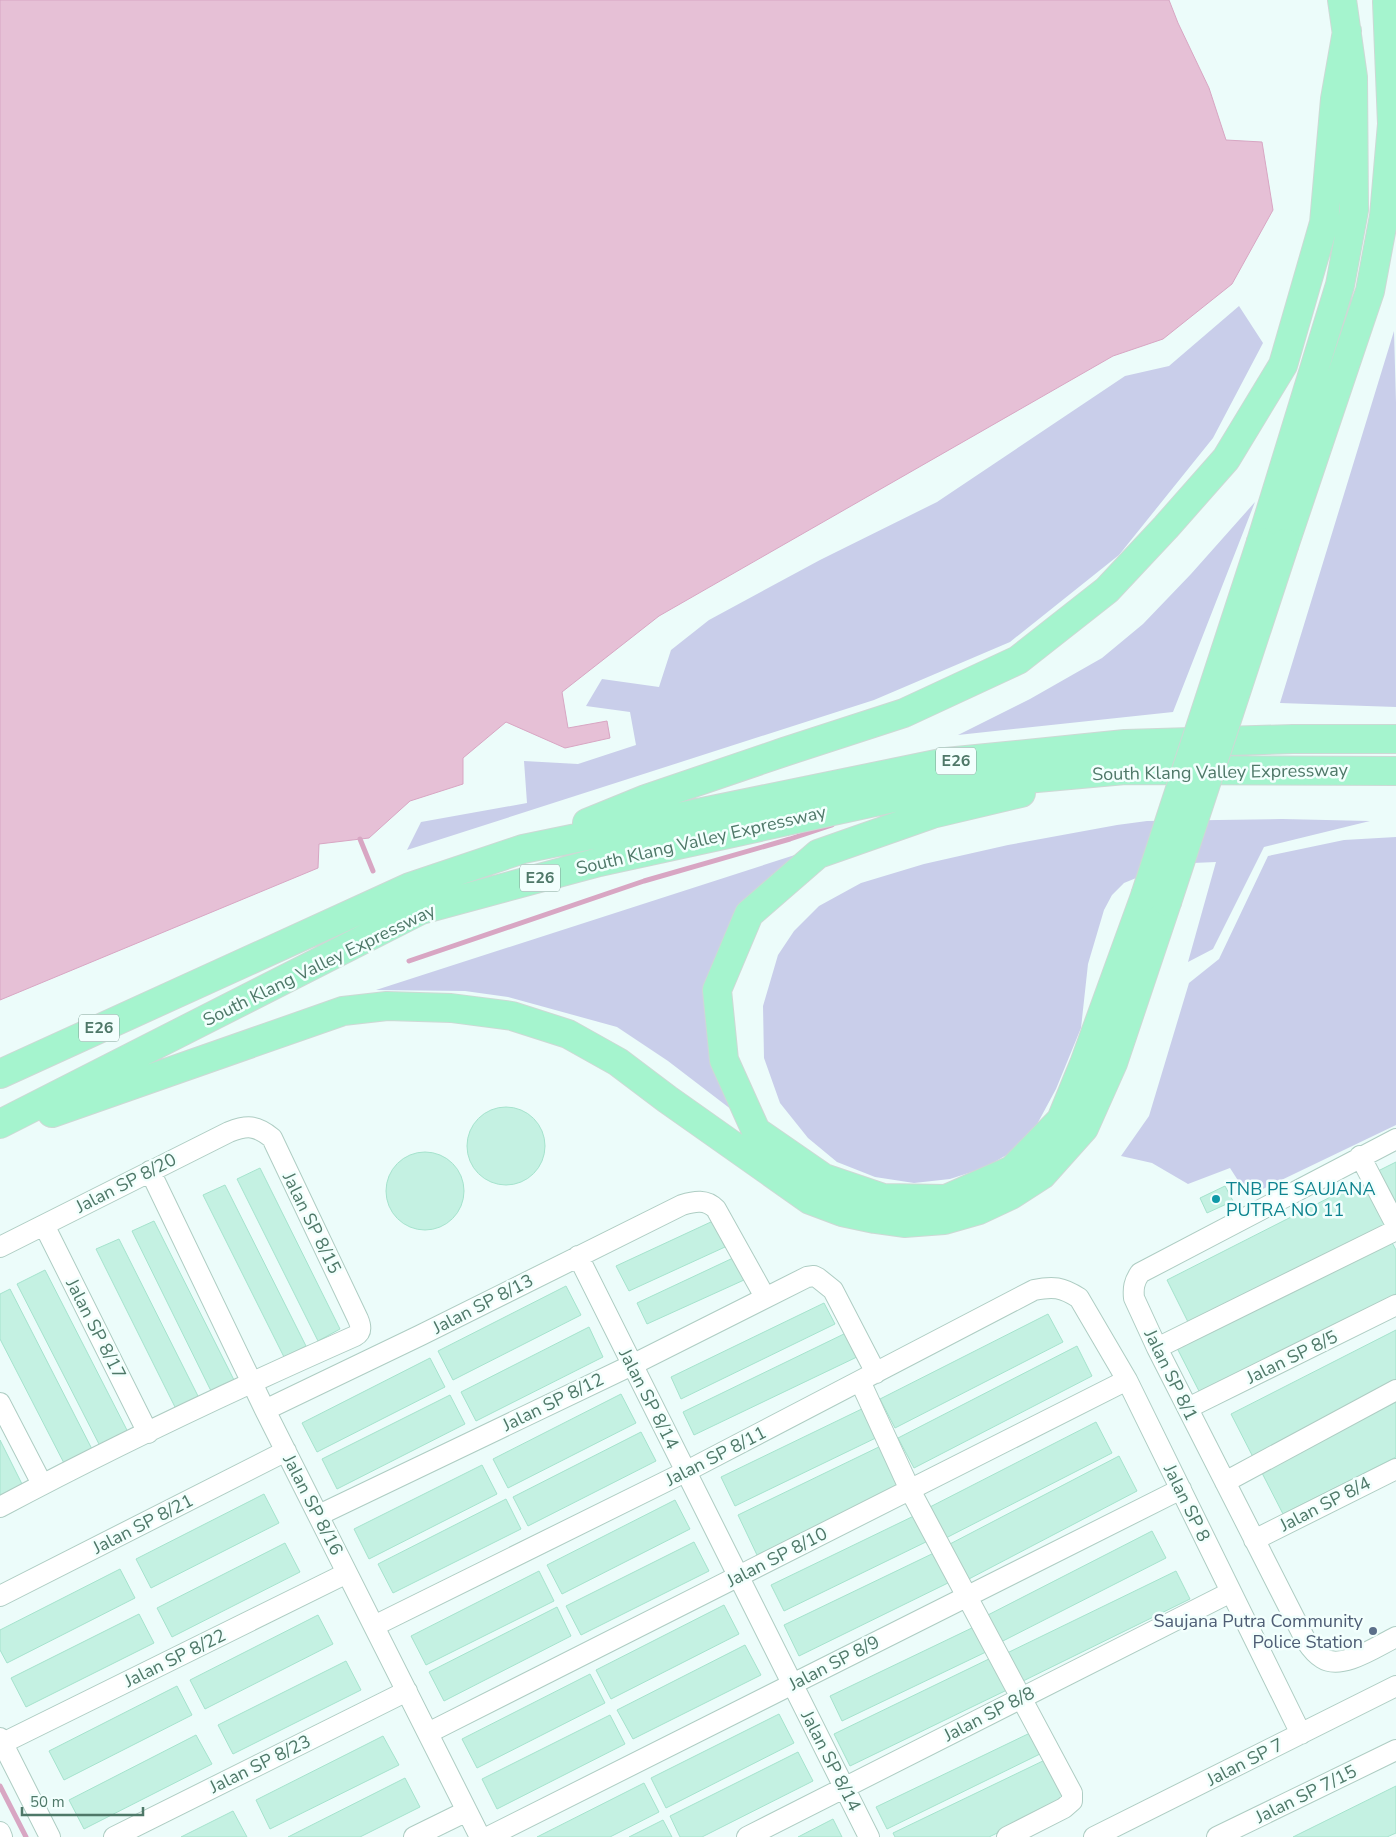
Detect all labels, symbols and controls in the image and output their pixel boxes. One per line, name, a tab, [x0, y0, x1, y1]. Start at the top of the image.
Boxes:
road number: E26	[936, 748, 976, 774]
street label: South Klang Valley Expressway	[1092, 758, 1349, 786]
street label: South Klang Valley Expressway	[574, 799, 829, 880]
road number: E26	[520, 864, 560, 891]
street label: South Klang Valley Expressway	[199, 898, 440, 1032]
road number: E26	[79, 1014, 119, 1042]
street label: Jalan SP 8/20	[71, 1147, 180, 1219]
street label: Jalan SP 8/15	[277, 1168, 347, 1278]
place label: TNB PE SAUJANA PUTRA NO 11	[1226, 1177, 1376, 1222]
marker: TNB PE SAUJANA PUTRA NO 11	[1210, 1193, 1222, 1205]
street label: Jalan SP 8/13	[428, 1268, 537, 1340]
street label: Jalan SP 8/17	[60, 1274, 132, 1383]
street label: Jalan SP 8/1	[1138, 1324, 1203, 1425]
street label: Jalan SP 8/5	[1241, 1325, 1342, 1390]
street label: Jalan SP 8/14	[613, 1344, 685, 1453]
street label: Jalan SP 8/12	[498, 1367, 608, 1437]
street label: Jalan SP 8/11	[661, 1420, 770, 1492]
street label: Jalan SP 8/16	[277, 1450, 349, 1559]
street label: Jalan SP 8	[1158, 1460, 1216, 1546]
street label: Jalan SP 8/4	[1275, 1471, 1375, 1538]
street label: Jalan SP 8/21	[88, 1488, 197, 1560]
street label: Jalan SP 8/10	[722, 1521, 831, 1593]
place label: Saujana Putra Community Police Station	[1153, 1609, 1364, 1654]
street label: Jalan SP 8/22	[120, 1623, 230, 1693]
marker: Saujana Putra Community Police Station	[1367, 1625, 1379, 1637]
street label: Jalan SP 8/9	[784, 1630, 883, 1697]
street label: Jalan SP 8/8	[939, 1681, 1038, 1748]
street label: Jalan SP 8/14	[795, 1706, 867, 1815]
street label: Jalan SP 8/23	[205, 1729, 315, 1799]
street label: Jalan SP 7	[1202, 1732, 1287, 1792]
street label: Jalan SP 7/15	[1251, 1759, 1361, 1829]
scale bar	[22, 1784, 144, 1816]
text: 50 m	[30, 1792, 65, 1812]

